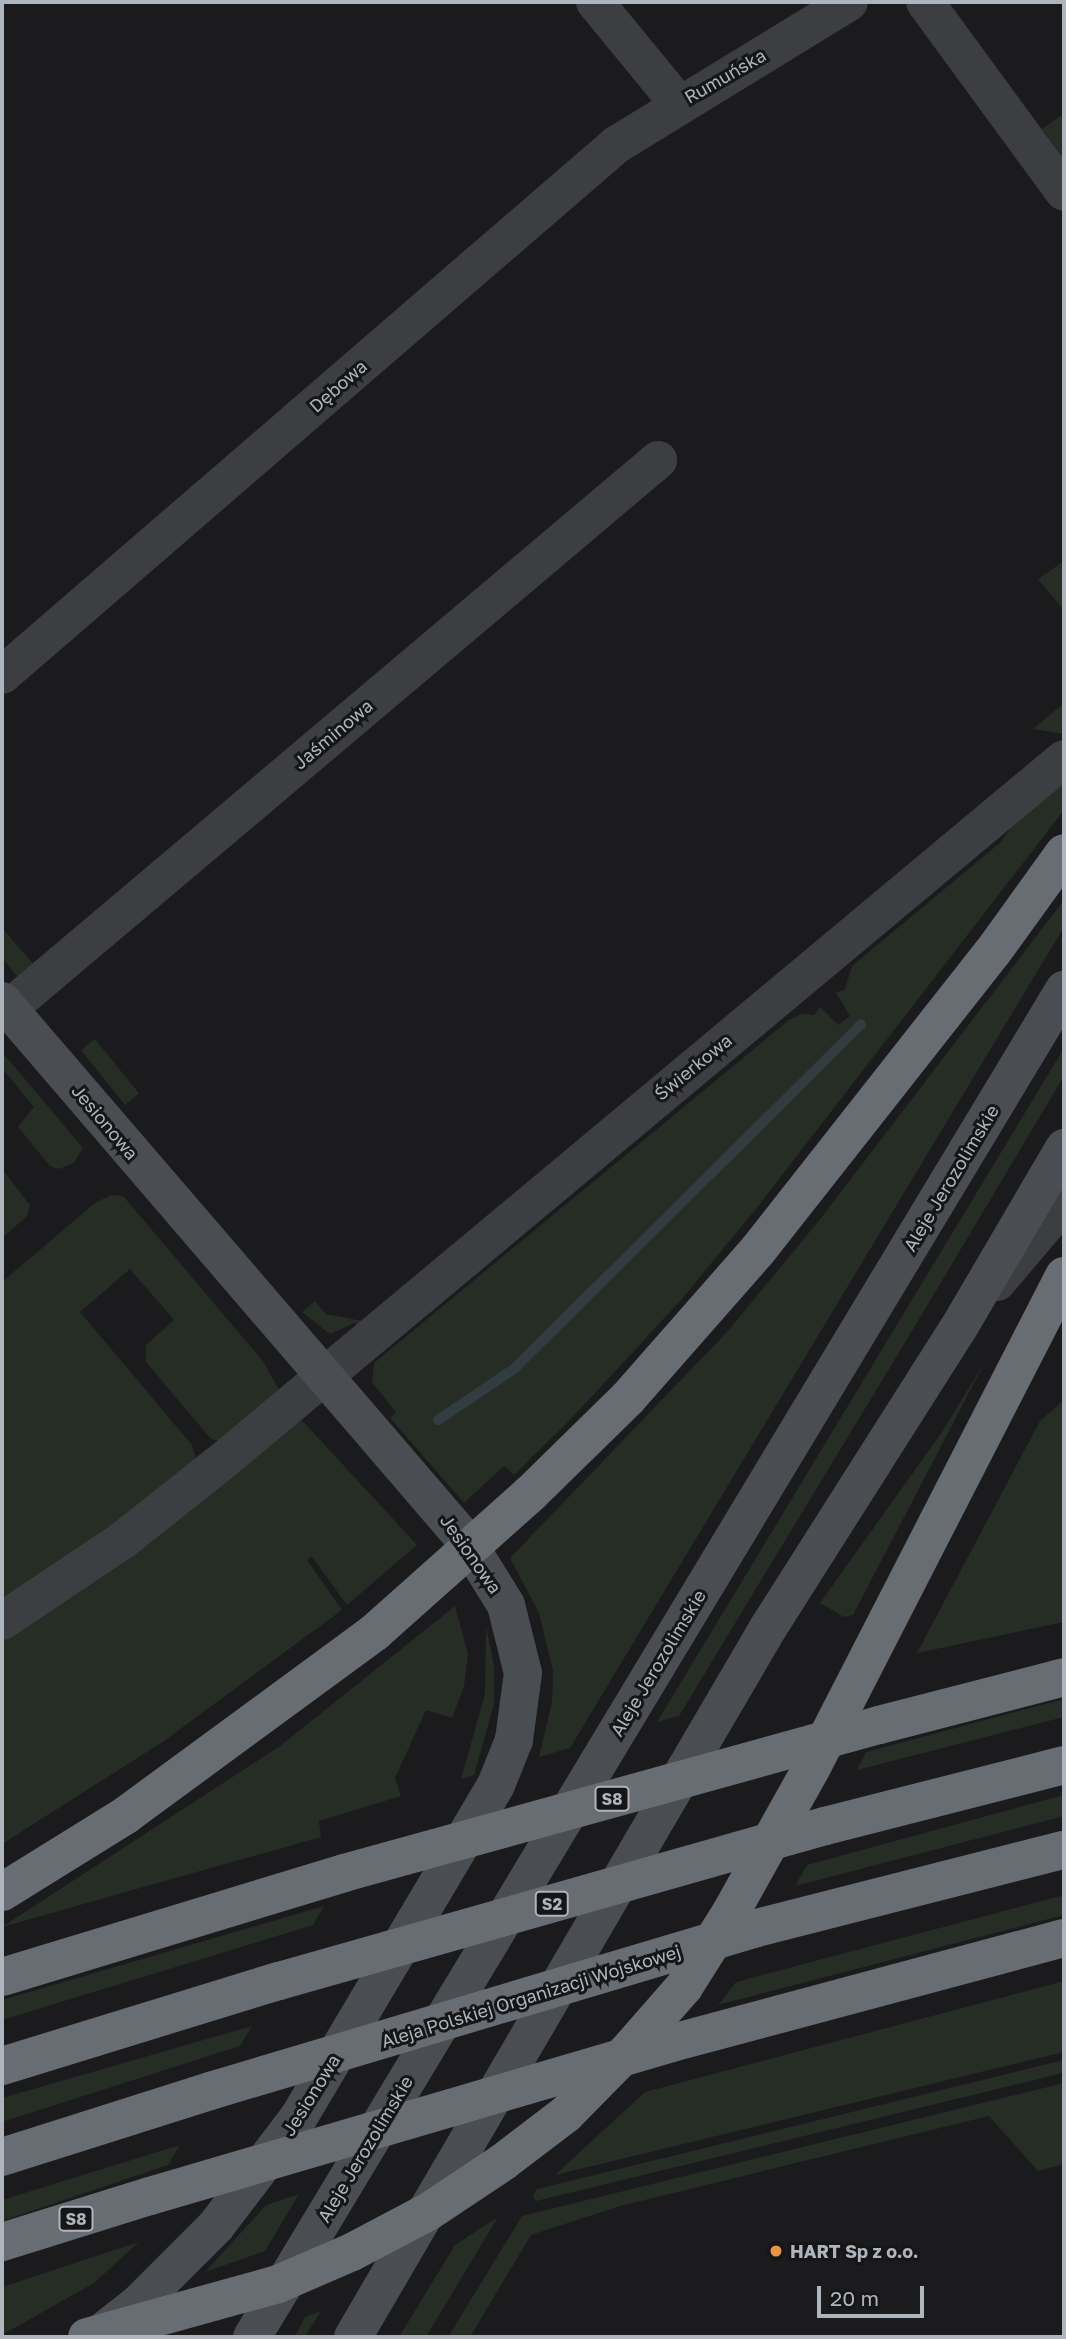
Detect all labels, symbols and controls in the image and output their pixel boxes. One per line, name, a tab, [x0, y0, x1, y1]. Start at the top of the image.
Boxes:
street label: Rumuńska	[680, 44, 770, 108]
street label: Dębowa	[305, 355, 371, 417]
street label: Jaśminowa	[289, 695, 377, 773]
street label: Świerkowa	[650, 1029, 736, 1105]
street label: Jesionowa	[67, 1080, 143, 1164]
street label: Aleje Jerozolimskie	[899, 1101, 1003, 1255]
street label: Jesionowa	[436, 1510, 506, 1598]
street label: Aleje Jerozolimskie	[606, 1586, 710, 1740]
road number: S8	[594, 1786, 630, 1812]
road number: S2	[534, 1892, 570, 1916]
street label: Aleja Polskiej Organizacji Wojskowej	[379, 1940, 683, 2052]
street label: Jesionowa	[278, 2050, 344, 2140]
street label: Aleje Jerozolimskie	[313, 2072, 417, 2226]
road number: S8	[58, 2206, 94, 2232]
place label: HART Sp z o.o.	[790, 2240, 919, 2262]
marker: HART Sp z o.o.	[768, 2243, 784, 2259]
scale bar	[821, 2272, 928, 2316]
text: 20 m	[830, 2285, 879, 2311]

